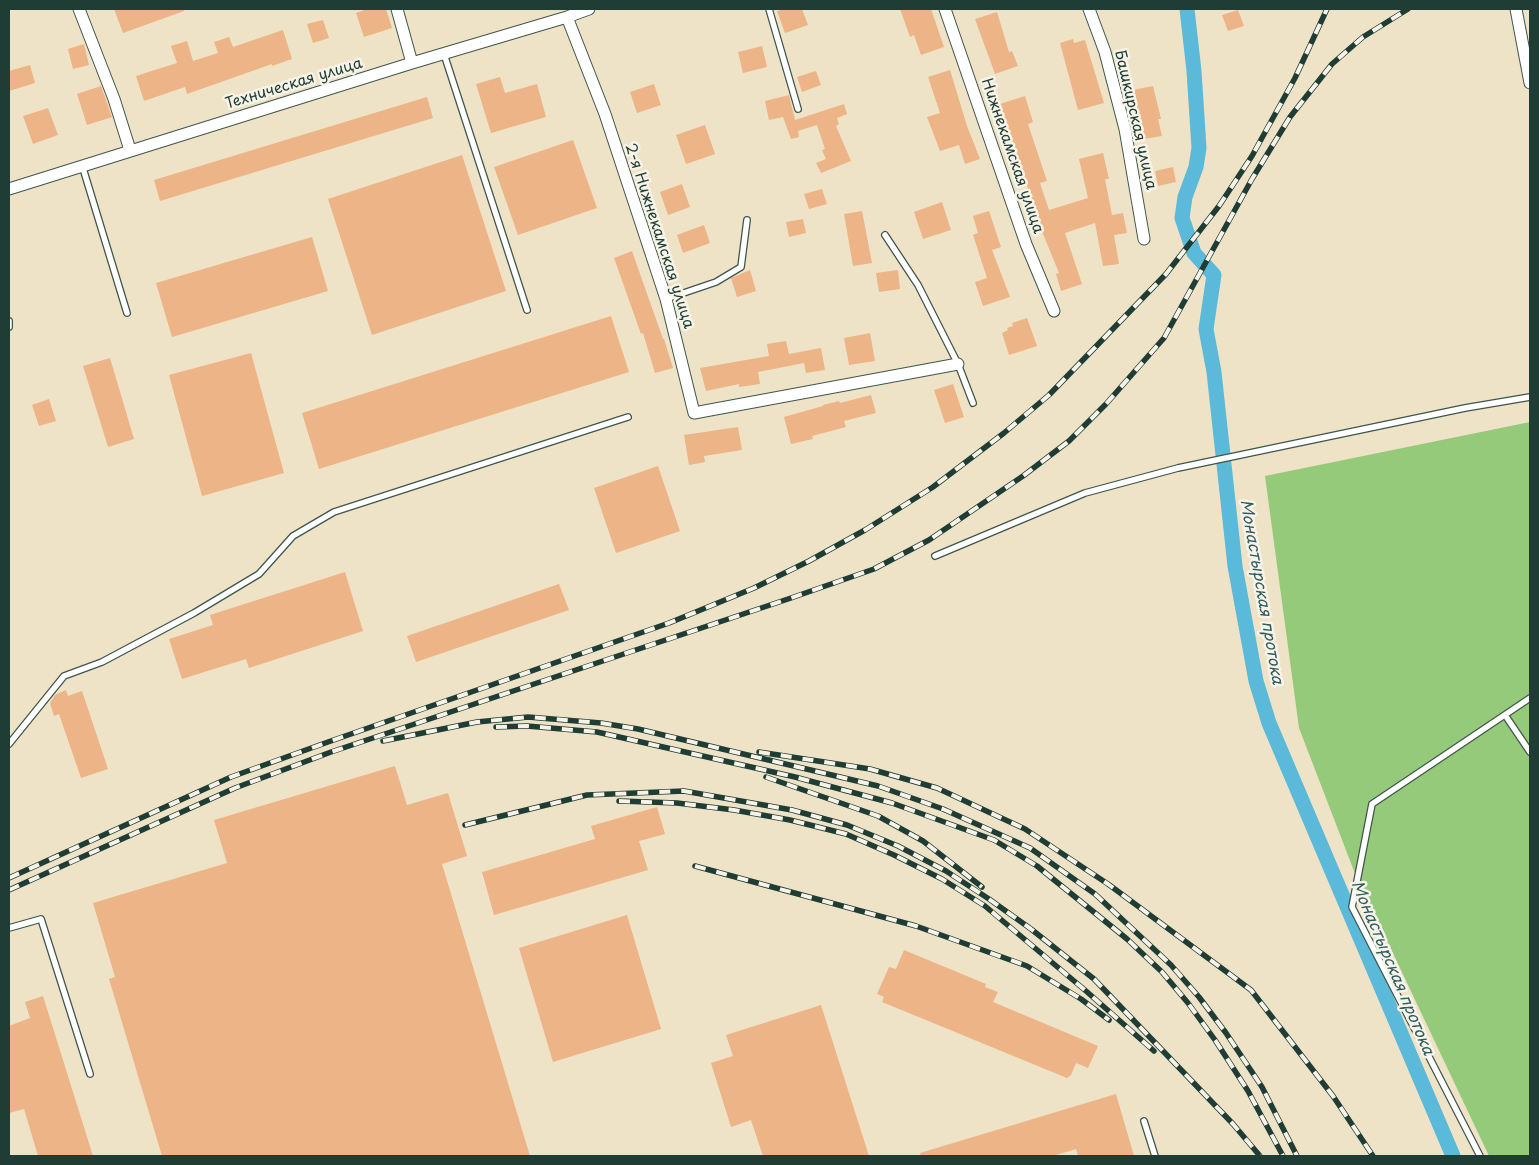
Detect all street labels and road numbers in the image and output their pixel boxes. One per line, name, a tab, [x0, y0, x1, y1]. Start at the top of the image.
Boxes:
street label: Башкирская улица	[1110, 49, 1160, 191]
street label: Техническая улица	[223, 55, 365, 113]
street label: Нижнекамская улица	[977, 76, 1047, 236]
street label: 2-я Нижнекамская улица	[621, 141, 697, 331]

